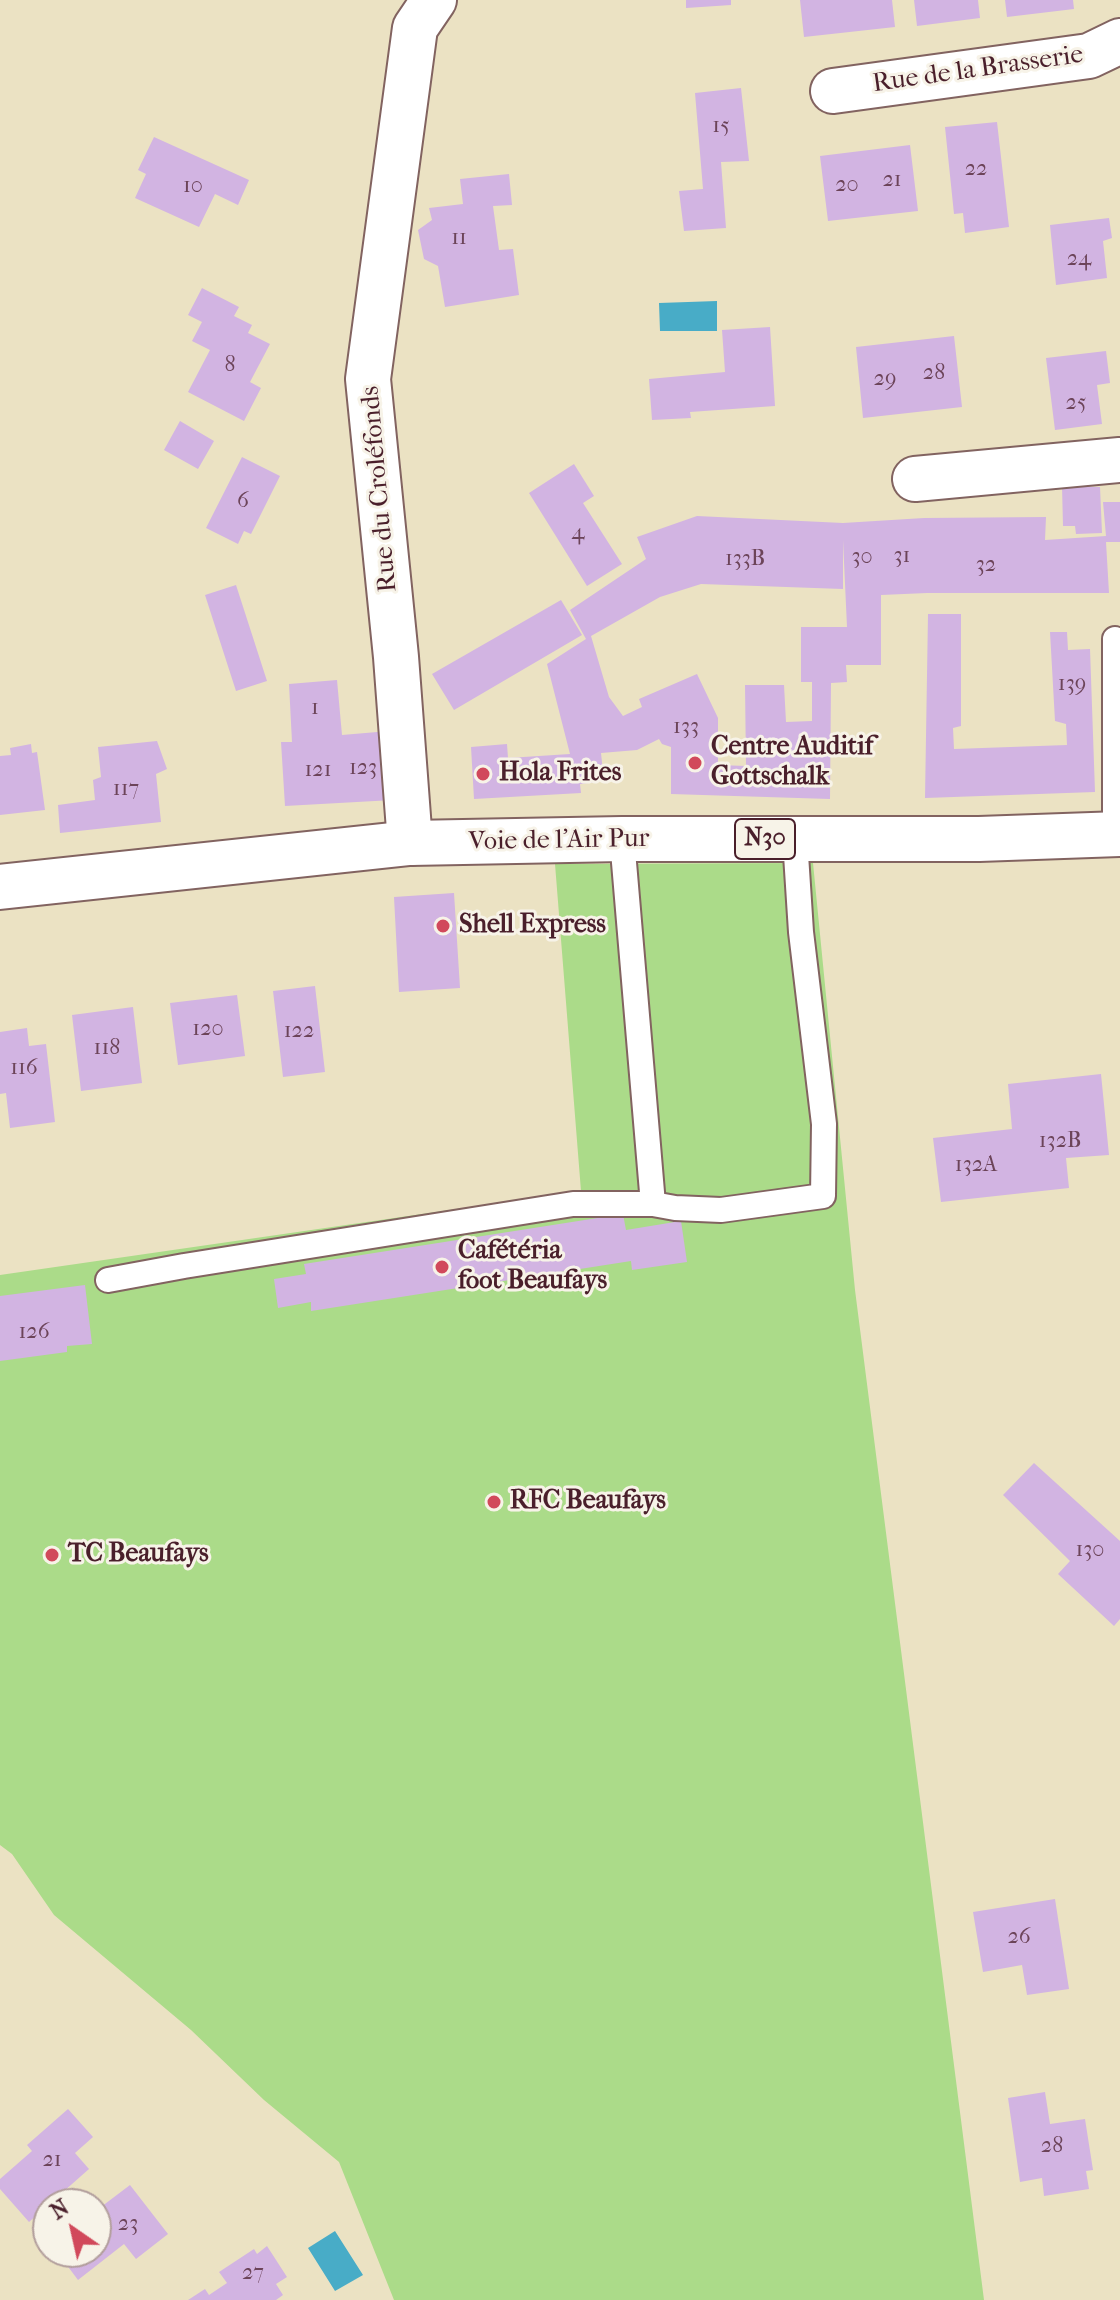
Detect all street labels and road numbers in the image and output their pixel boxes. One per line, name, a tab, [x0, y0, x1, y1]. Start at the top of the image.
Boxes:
street label: Rue de la Brasserie	[871, 40, 1085, 100]
street label: Rue du Croléfonds	[355, 385, 405, 593]
road number: N30	[735, 819, 795, 859]
street label: Voie de l'Air Pur	[468, 824, 650, 858]

